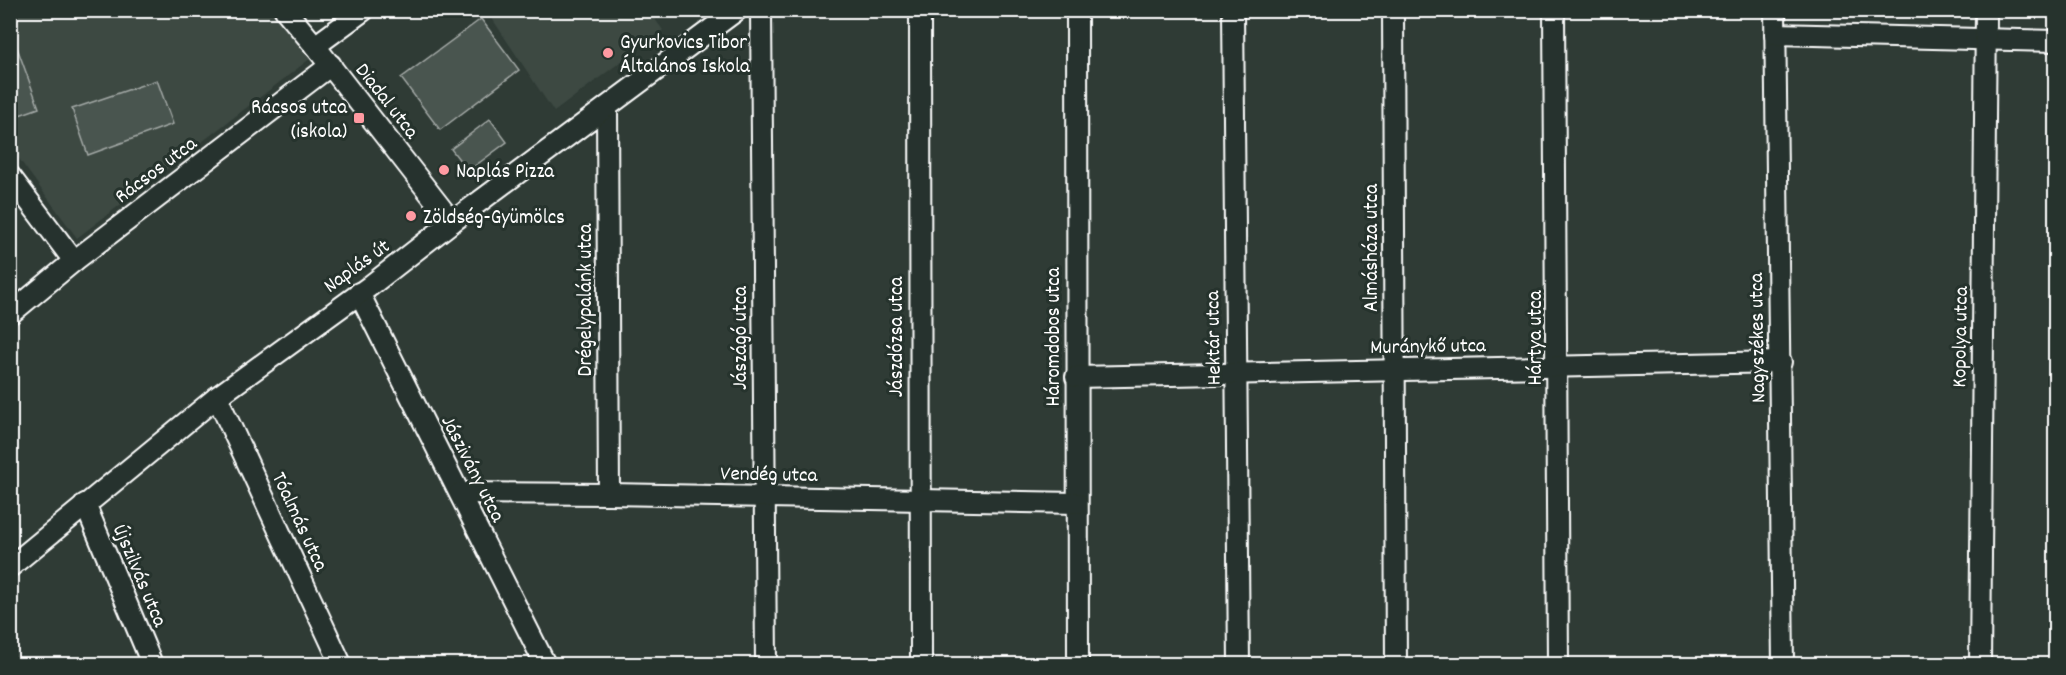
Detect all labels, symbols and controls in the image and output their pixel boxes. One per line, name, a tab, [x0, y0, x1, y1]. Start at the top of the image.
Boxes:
place label: Gyurkovics Tibor Általános Iskola	[620, 29, 751, 83]
marker: Gyurkovics Tibor Általános Iskola	[601, 46, 615, 60]
street label: Diadal utca	[346, 57, 426, 147]
place label: Rácsos utca (iskola)	[251, 94, 348, 148]
marker: Rácsos utca (iskola)	[352, 111, 366, 125]
street label: Rácsos utca	[109, 130, 205, 212]
place label: Naplás Pizza	[456, 158, 555, 188]
marker: Naplás Pizza	[437, 163, 451, 177]
street label: Almásháza utca	[1358, 183, 1388, 312]
place label: Zöldség-Gyümölcs	[423, 204, 565, 234]
marker: Zöldség-Gyümölcs	[404, 209, 418, 223]
street label: Drégelypalánk utca	[572, 222, 602, 376]
street label: Naplás út	[318, 233, 397, 302]
street label: Háromdobos utca	[1040, 266, 1070, 407]
street label: Nagyszékes utca	[1743, 271, 1775, 403]
street label: Jászdózsa utca	[883, 276, 913, 397]
street label: Jászágó utca	[727, 285, 757, 390]
street label: Kopolya utca	[1946, 285, 1978, 388]
street label: Hektár utca	[1199, 289, 1231, 385]
street label: Hártya utca	[1522, 289, 1552, 386]
street label: Muránykő utca	[1370, 332, 1487, 364]
street label: Jászivány utca	[432, 411, 512, 529]
street label: Vendég utca	[720, 460, 819, 492]
street label: Tóalmás utca	[262, 468, 335, 578]
street label: Újszilvás utca	[103, 520, 174, 633]

